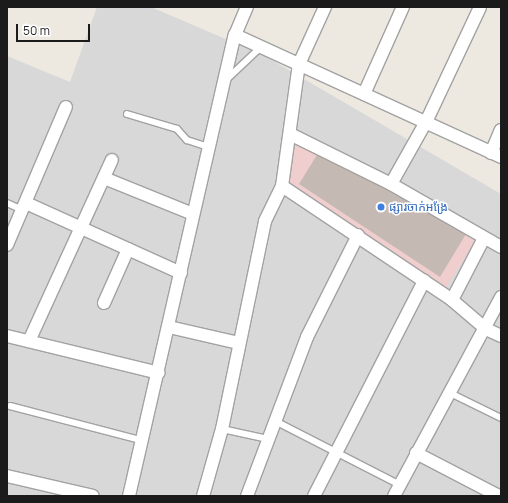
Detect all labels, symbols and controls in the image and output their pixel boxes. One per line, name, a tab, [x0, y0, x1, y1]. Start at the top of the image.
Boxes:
scale bar	[18, 16, 92, 42]
text: 50 m	[23, 22, 50, 39]
place label: ផ្សារចាក់អង្រែ	[389, 200, 448, 214]
marker: ផ្សារចាក់អង្រែ	[376, 202, 386, 212]

